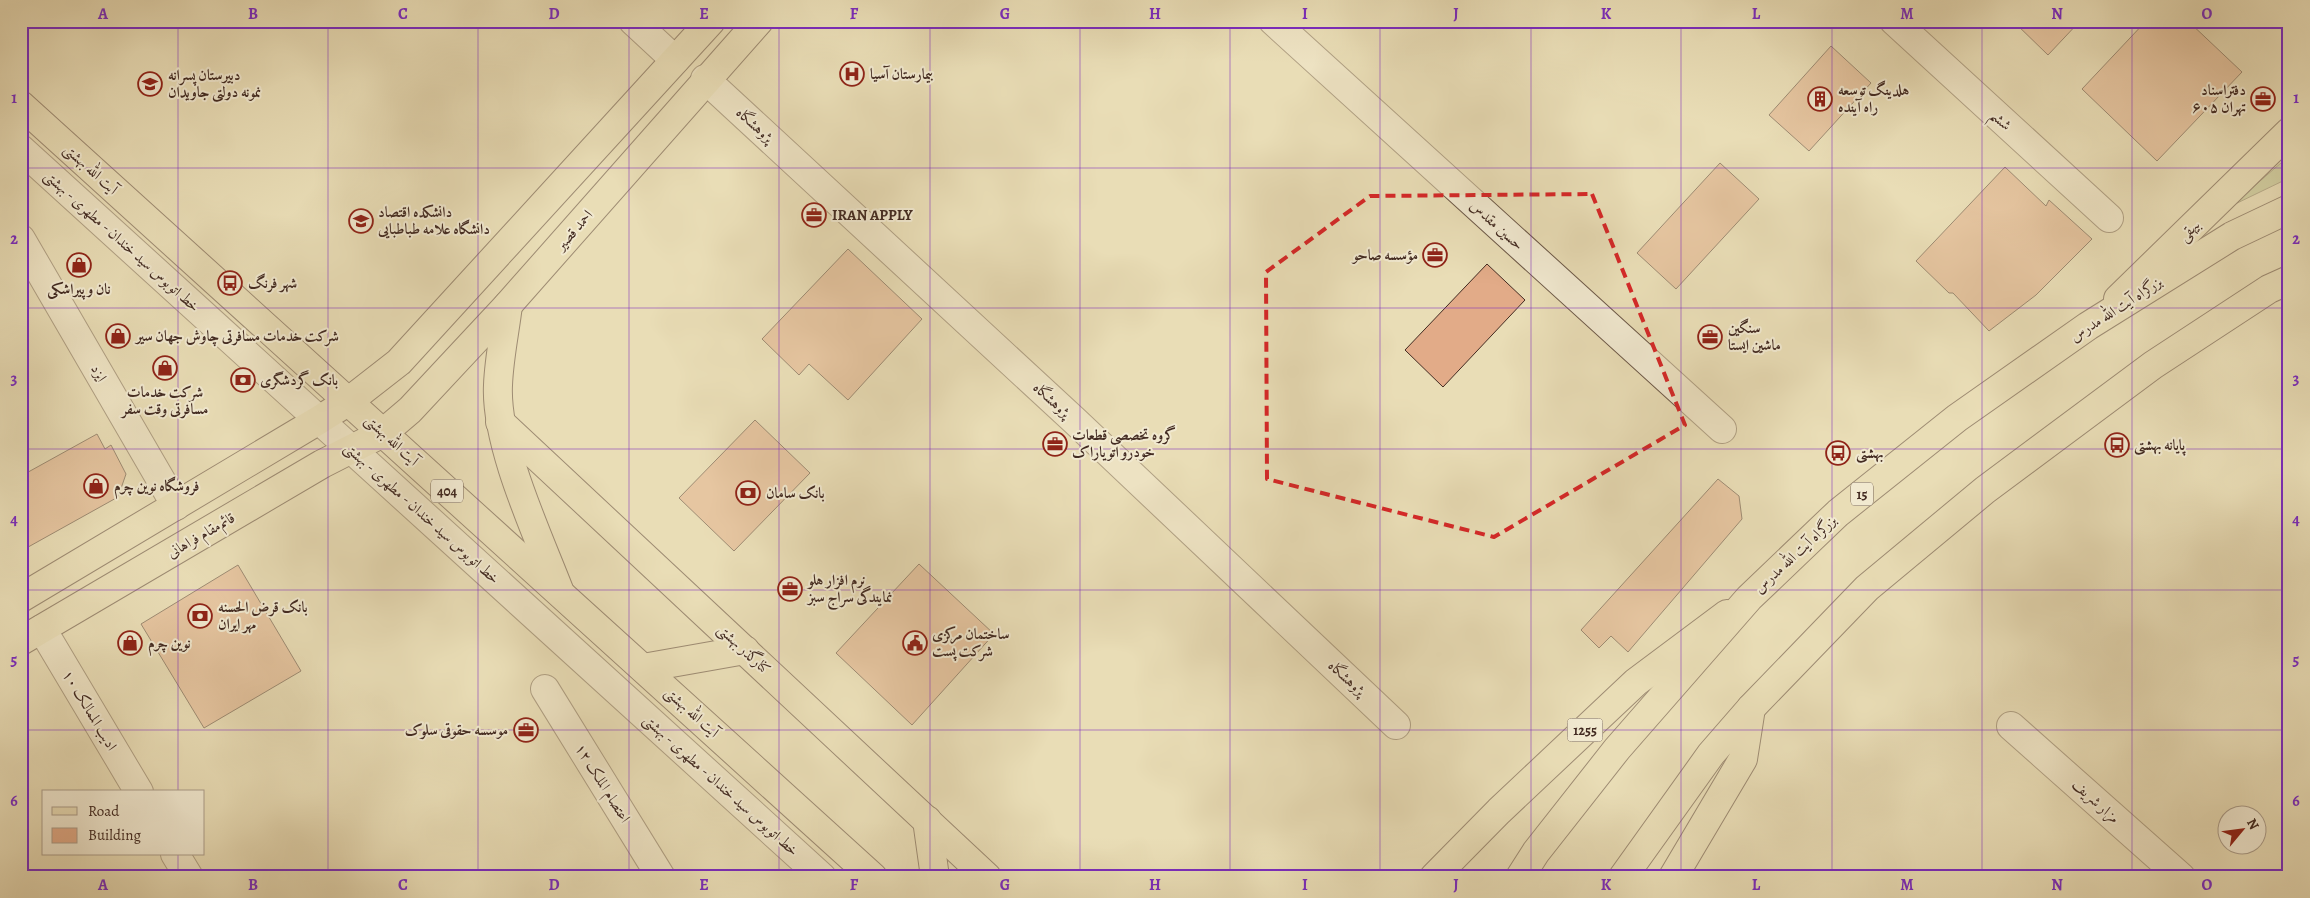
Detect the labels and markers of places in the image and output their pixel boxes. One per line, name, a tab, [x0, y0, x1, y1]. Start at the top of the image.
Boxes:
hospital icon: بیمارستان آسیا	[839, 61, 865, 87]
place label: بیمارستان آسیا	[870, 64, 933, 84]
place label: دبيرستان پسرانه نمونه دولتی جاويدان	[168, 65, 261, 103]
school or university icon: دبيرستان پسرانه نمونه دولتی جاويدان	[137, 71, 163, 97]
place label: هلدینگ توسعه راه آینده	[1838, 80, 1909, 117]
place label: دفتراسناد ۶۰۵ تهران	[2192, 80, 2246, 117]
building icon: هلدینگ توسعه راه آینده	[1807, 86, 1833, 112]
office icon: دفتراسناد ۶۰۵ تهران	[2250, 86, 2276, 112]
place label: دانشکده اقتصاد دانشگاه علامه طباطبایی	[377, 202, 490, 239]
office icon: IRAN APPLY	[801, 202, 827, 228]
place label: IRAN APPLY	[832, 205, 914, 225]
school or university icon: دانشکده اقتصاد دانشگاه علامه طباطبایی	[348, 208, 374, 234]
office icon: مؤسسه صاحو	[1422, 242, 1448, 268]
place label: مؤسسه صاحو	[1351, 245, 1418, 265]
shop icon: نان و پیراشکی	[66, 252, 92, 278]
bus stop icon: شهر فرنگ	[217, 270, 243, 296]
place label: شهر فرنگ	[248, 273, 297, 293]
place label: نان و پیراشکی	[47, 279, 111, 300]
place label: سنگین ماشین ایستا	[1728, 318, 1781, 355]
shop icon: شرکت خدمات مسافرتی چاوش جهان سیر	[105, 323, 131, 349]
office icon: سنگین ماشین ایستا	[1697, 324, 1723, 350]
place label: شرکت خدمات مسافرتی چاوش جهان سیر	[134, 326, 339, 347]
shop icon: شرکت خدمات مسافرتی وقت سفر	[152, 355, 178, 381]
bank icon: بانک گردشگری	[230, 367, 256, 393]
place label: بانک گردشگری	[260, 370, 338, 390]
place label: شرکت خدمات مسافرتی وقت سفر	[120, 382, 208, 419]
place label: گروه تخصصی قطعات خودرو اتویاراک	[1072, 425, 1176, 462]
office icon: گروه تخصصی قطعات خودرو اتویاراک	[1042, 431, 1068, 457]
bus stop icon: پایانه بهشتی	[2104, 432, 2130, 458]
place label: پایانه بهشتی	[2134, 435, 2186, 456]
bus stop icon: بهشتی	[1825, 440, 1851, 466]
place label: بهشتی	[1856, 443, 1884, 464]
shop icon: فروشگاه نوین چرم	[83, 473, 109, 499]
place label: فروشگاه نوین چرم	[114, 476, 200, 499]
bank icon: بانک سامان	[735, 480, 761, 506]
place label: بانک سامان	[766, 483, 825, 503]
place label: نرم افزار هلو نمایندگی سراج‌ سبز	[806, 570, 892, 611]
office icon: نرم افزار هلو نمایندگی سراج‌ سبز	[777, 576, 803, 602]
place label: بانک قرض الحسنه مهر ایران	[218, 597, 308, 634]
bank icon: بانک قرض الحسنه مهر ایران	[187, 603, 213, 629]
place label: ساختمان مرکزی شرکت پست	[932, 624, 1010, 662]
shop icon: نوین چرم	[117, 630, 143, 656]
public building icon: ساختمان مرکزی شرکت پست	[902, 630, 928, 656]
place label: نوین چرم	[148, 633, 191, 656]
office icon: موسسه حقوقی سلوک	[513, 717, 539, 743]
place label: موسسه حقوقی سلوک	[405, 720, 508, 740]

